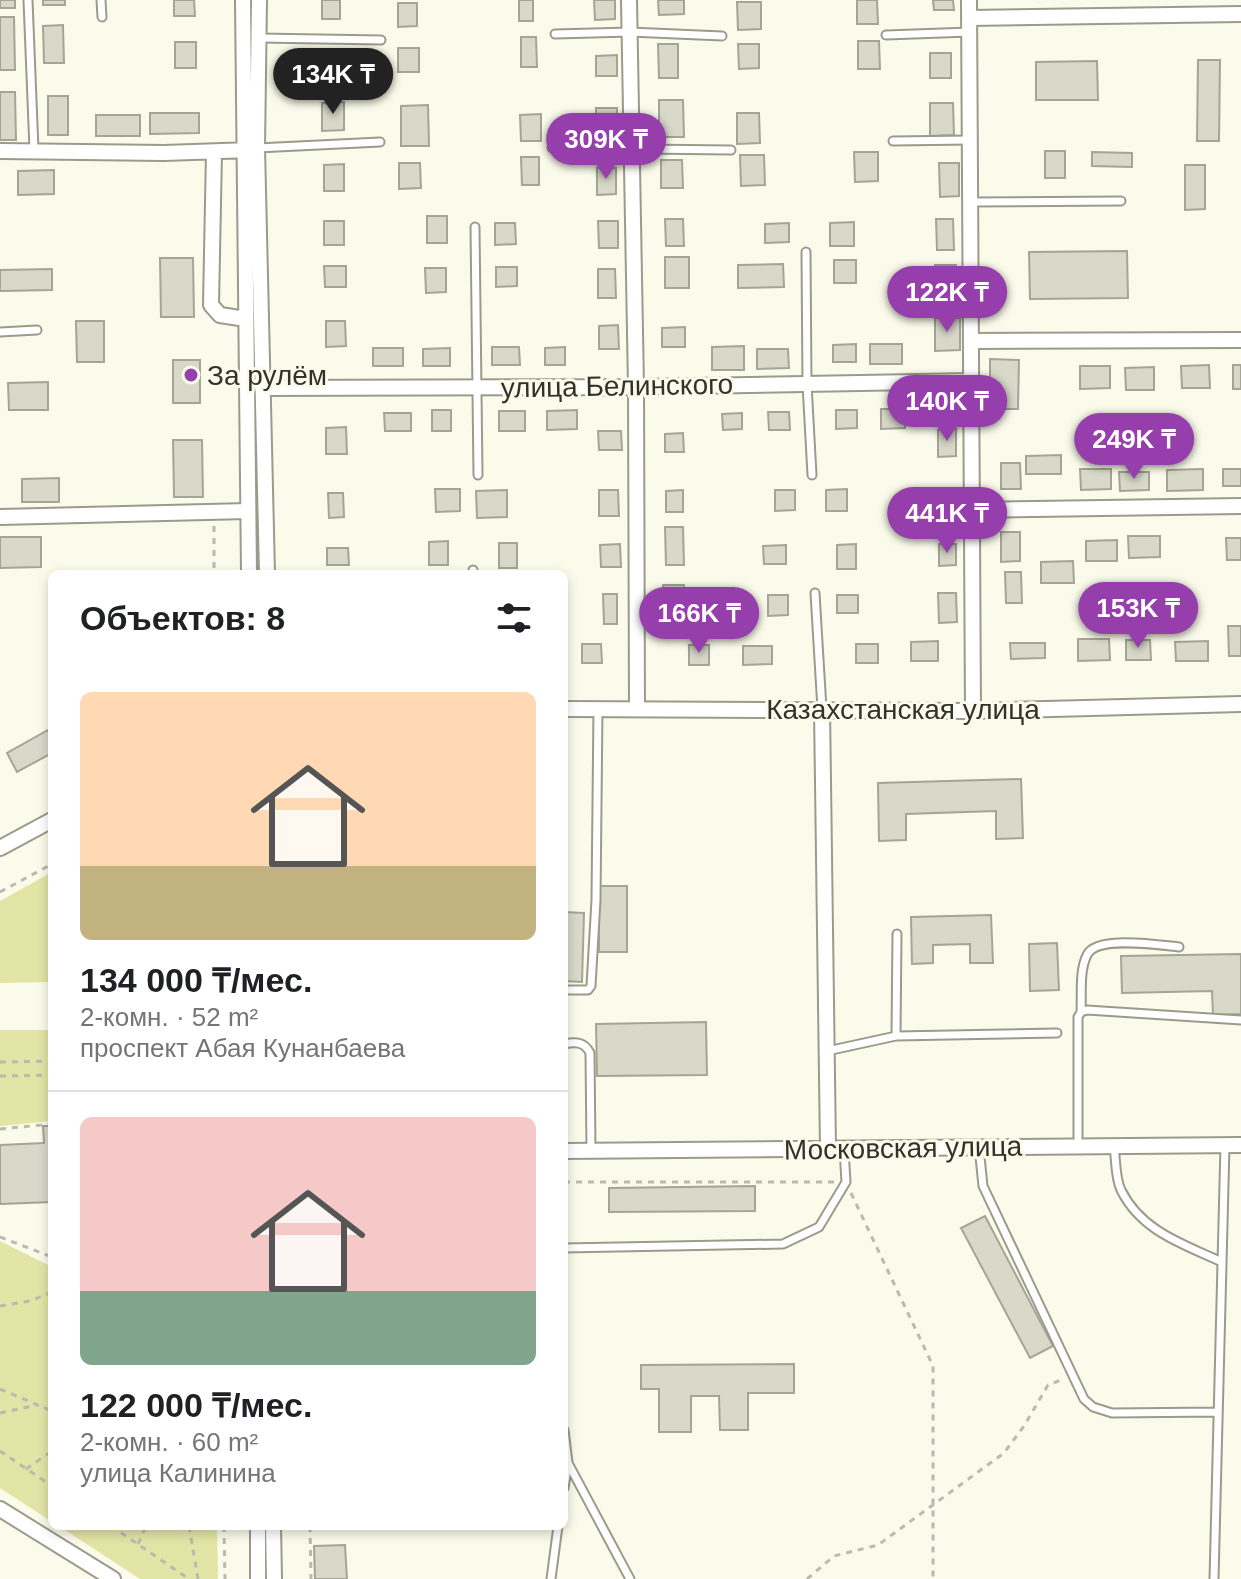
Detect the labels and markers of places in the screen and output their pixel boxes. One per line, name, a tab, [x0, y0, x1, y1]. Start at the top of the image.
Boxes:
pin: 134K ₸	[268, 48, 398, 116]
pin: 309K ₸	[541, 113, 671, 181]
pin: 122K ₸	[882, 266, 1012, 334]
place label: За рулём	[207, 360, 327, 391]
marker: За рулём	[182, 366, 200, 384]
pin: 140K ₸	[882, 375, 1012, 443]
pin: 249K ₸	[1069, 413, 1199, 481]
pin: 441K ₸	[882, 487, 1012, 555]
pin: 153K ₸	[1073, 582, 1203, 650]
pin: 166K ₸	[634, 587, 764, 655]

